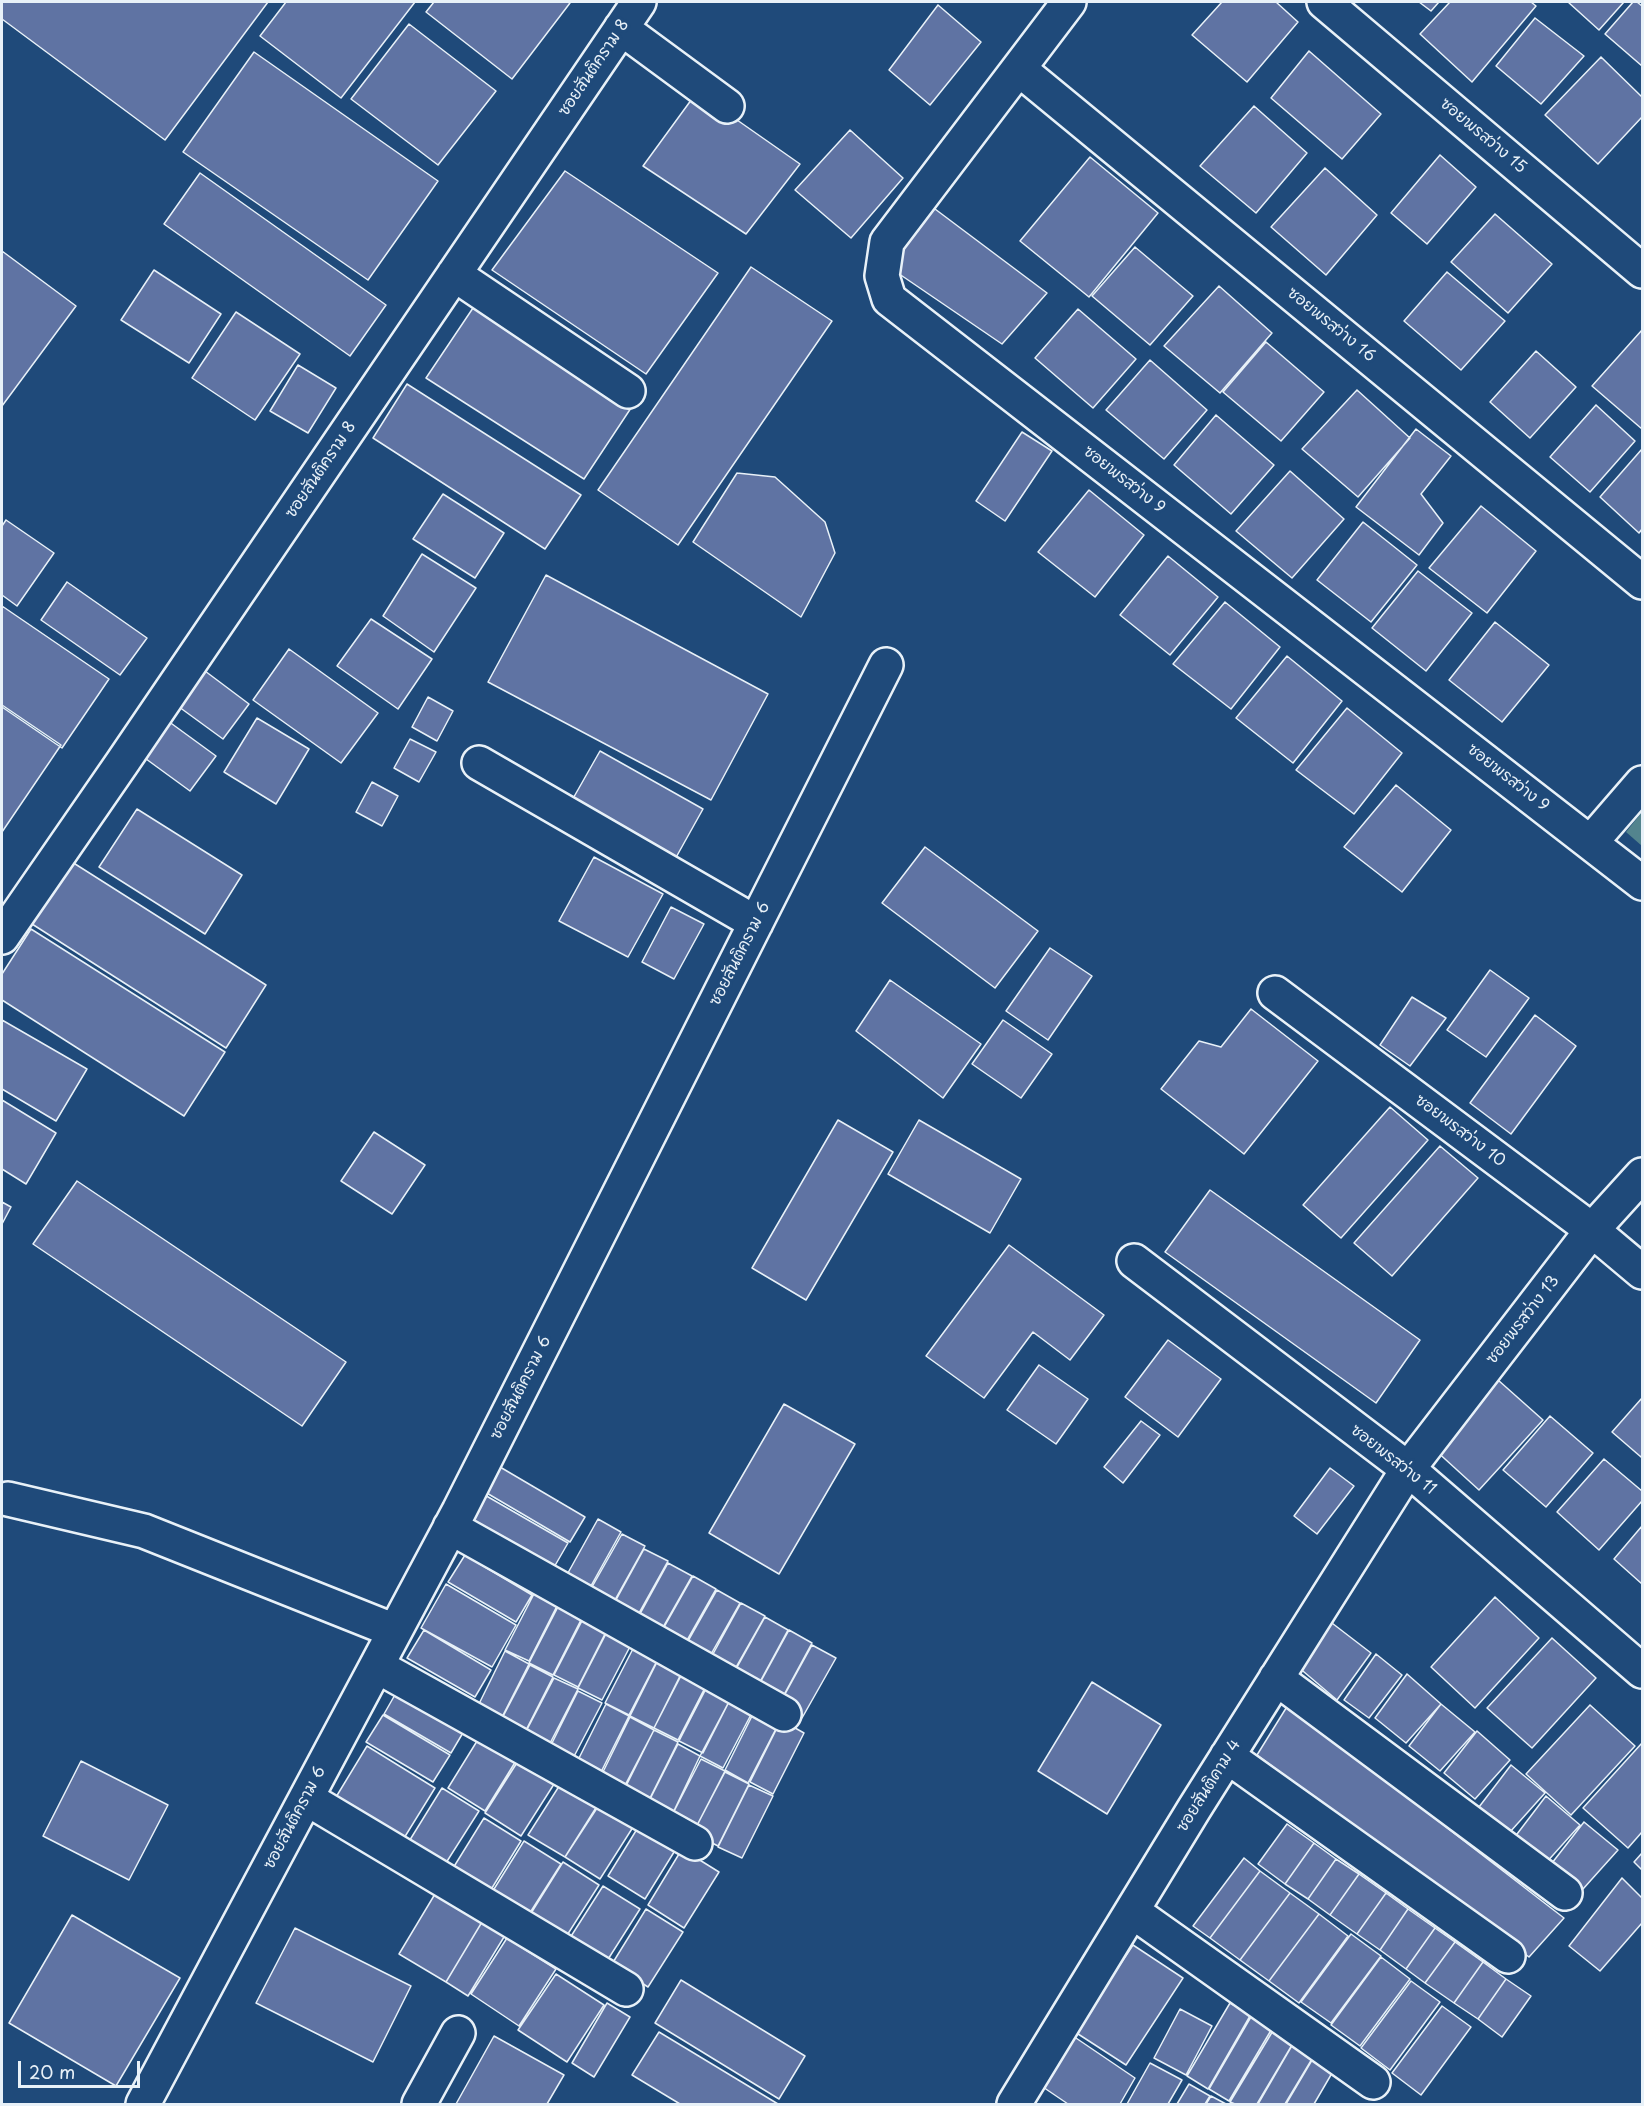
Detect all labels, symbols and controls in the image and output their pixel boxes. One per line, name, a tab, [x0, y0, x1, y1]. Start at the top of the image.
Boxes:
street label: ซอยสันติคราม 8	[555, 16, 633, 120]
street label: ซอยพรสว่าง 15	[1436, 94, 1530, 178]
street label: ซอยพรสว่าง 16	[1283, 284, 1379, 366]
street label: ซอยสันติคราม 8	[282, 418, 360, 522]
street label: ซอยพรสว่าง 9	[1079, 442, 1169, 518]
street label: ซอยพรสว่าง 9	[1463, 740, 1553, 816]
street label: ซอยสันติคราม 6	[706, 899, 774, 1009]
street label: ซอยพรสว่าง 10	[1411, 1091, 1509, 1171]
street label: ซอยพรสว่าง 13	[1482, 1272, 1564, 1368]
street label: ซอยสันติคราม 6	[487, 1333, 555, 1443]
street label: ซอยพรสว่าง 11	[1347, 1421, 1439, 1499]
street label: ซอยสันติคาม 4	[1173, 1736, 1245, 1836]
street label: ซอยสันติคราม 6	[260, 1763, 330, 1873]
scale bar	[21, 2049, 142, 2087]
text: 20 m	[29, 2058, 75, 2085]

